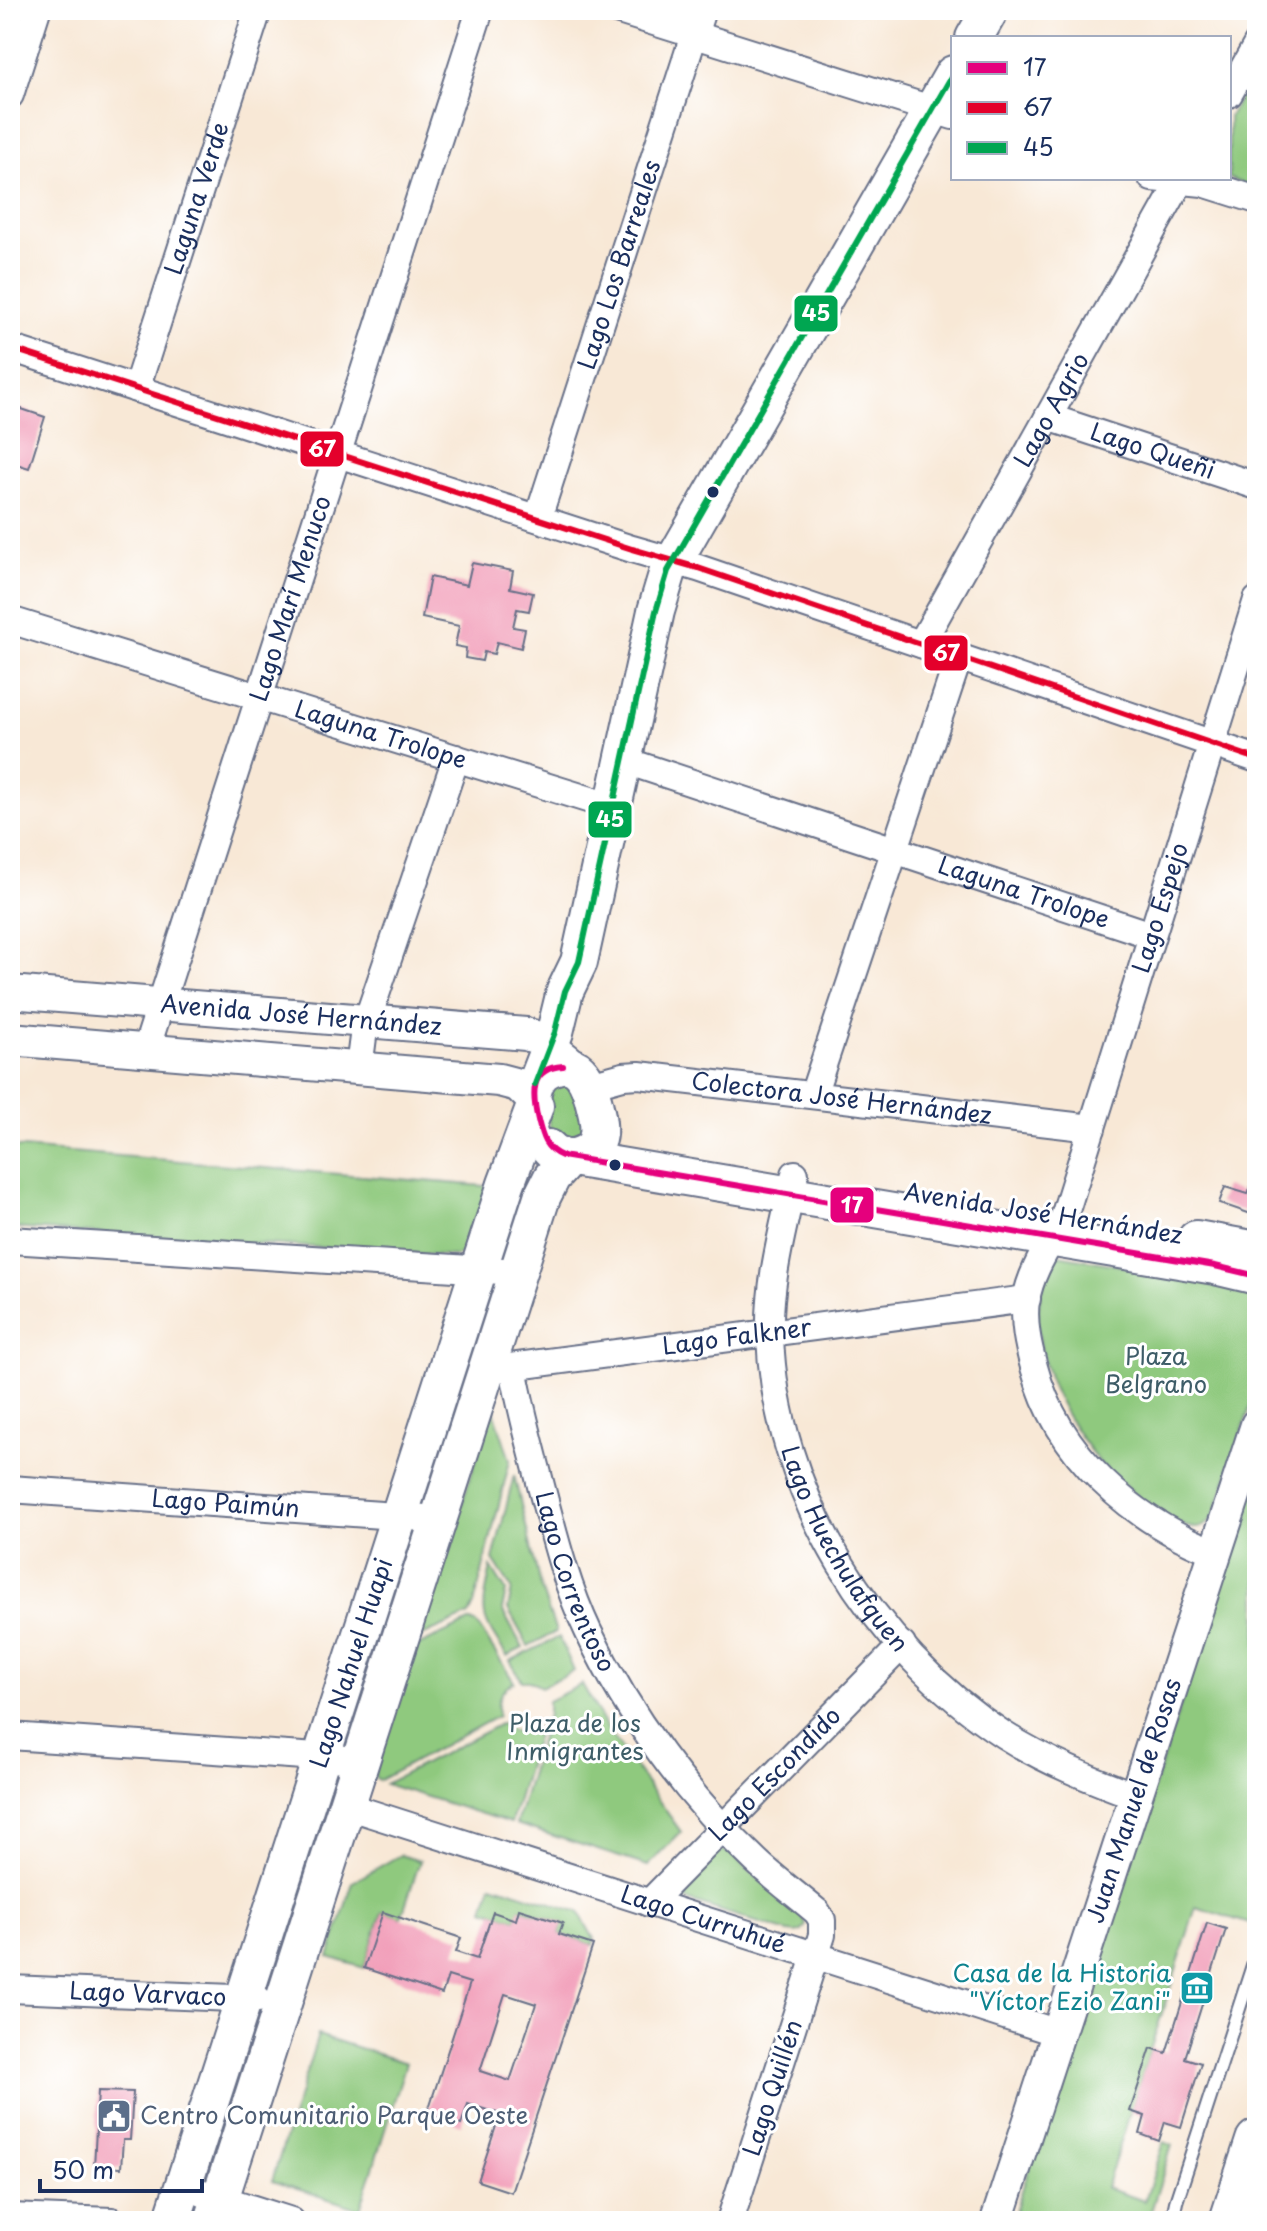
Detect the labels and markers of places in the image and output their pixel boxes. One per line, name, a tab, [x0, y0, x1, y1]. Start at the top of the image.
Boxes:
unlabelled marker	[705, 484, 721, 500]
unlabelled marker	[607, 1157, 623, 1173]
place label: Casa de la Historia "Víctor Ezio Zani"	[952, 1954, 1171, 2018]
museum icon: Casa de la Historia "Víctor Ezio Zani"	[1178, 1969, 1216, 2007]
place label: Centro Comunitario Parque Oeste	[140, 2096, 528, 2132]
public building icon: Centro Comunitario Parque Oeste	[95, 2097, 133, 2135]

